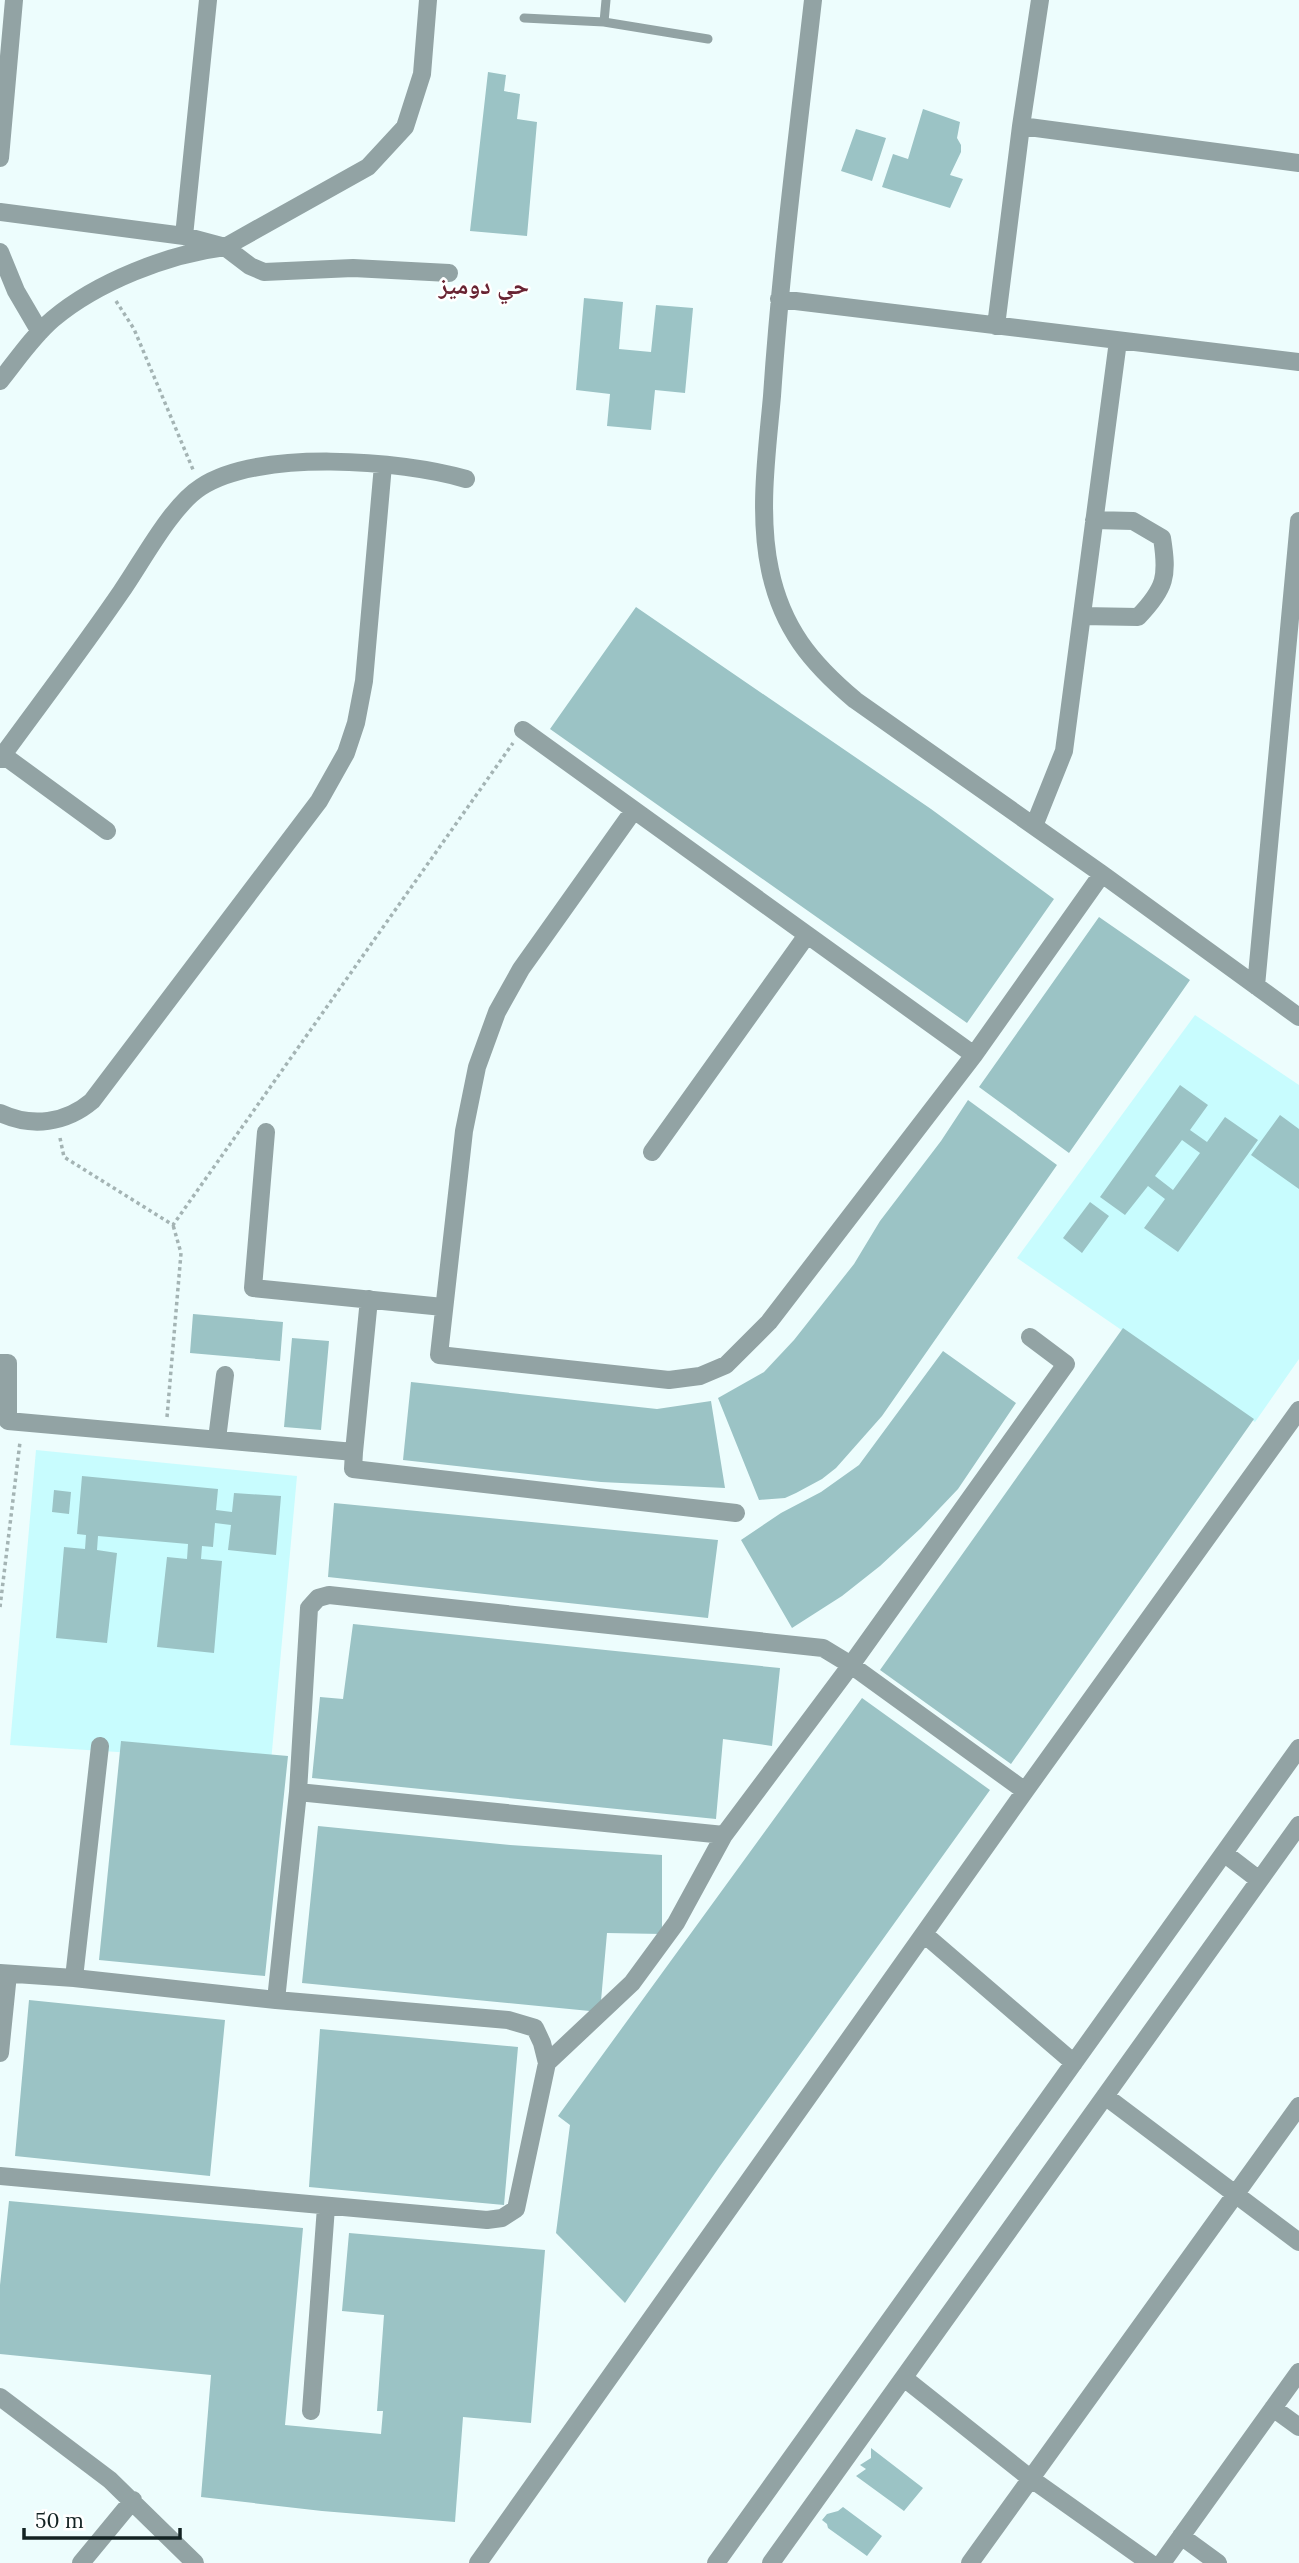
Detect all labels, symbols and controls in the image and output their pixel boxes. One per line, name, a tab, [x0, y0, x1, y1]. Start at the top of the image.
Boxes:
district label: حي دوميز	[438, 270, 529, 305]
scale bar	[24, 2496, 180, 2540]
text: 50 m	[35, 2507, 84, 2534]

